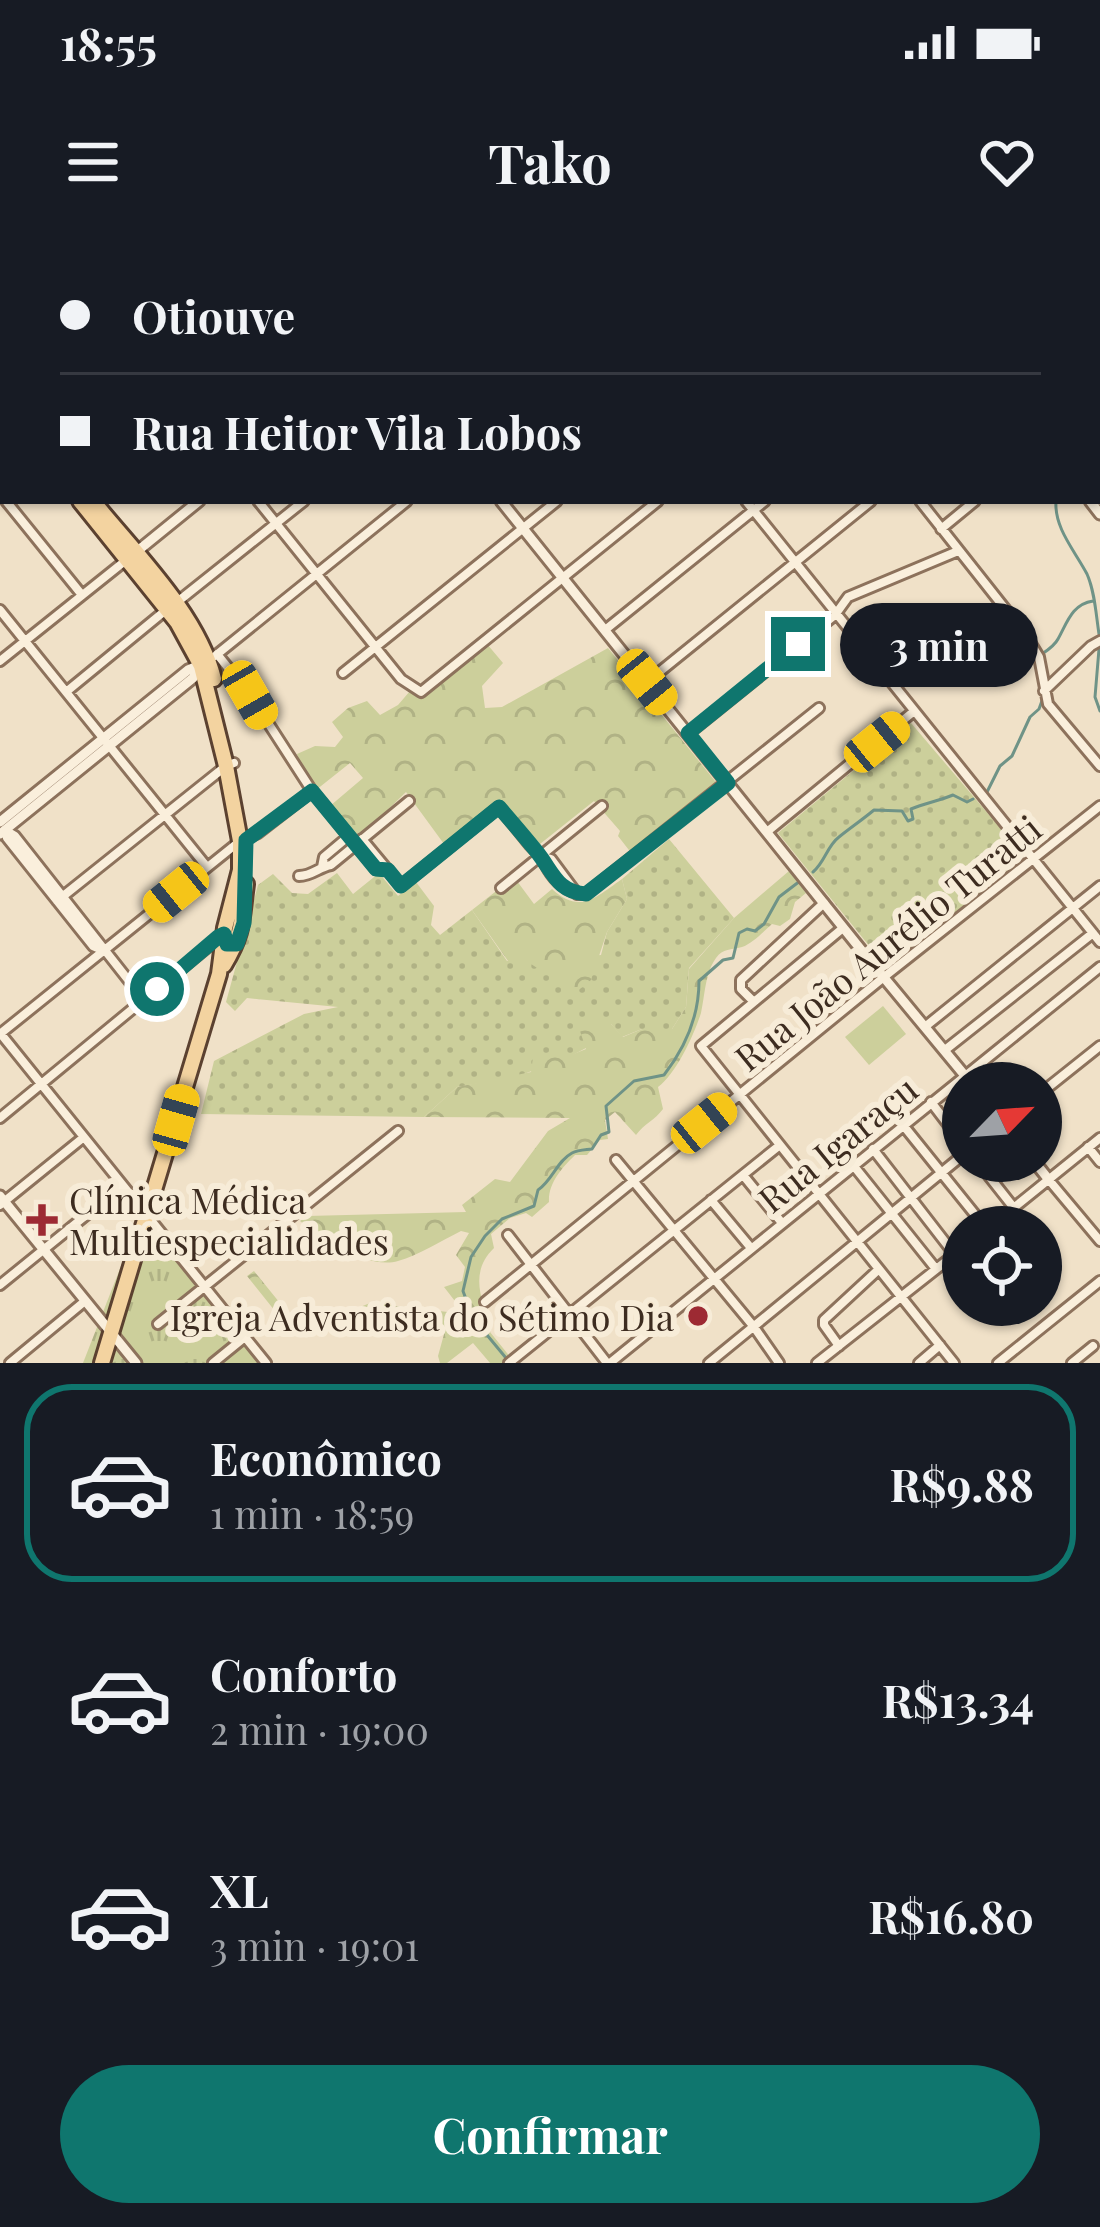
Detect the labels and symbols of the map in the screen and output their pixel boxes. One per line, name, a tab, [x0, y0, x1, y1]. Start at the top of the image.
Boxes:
callout: 3 min	[840, 602, 1038, 686]
route end	[771, 617, 825, 671]
car	[610, 643, 684, 721]
car	[216, 655, 284, 735]
car	[838, 705, 916, 779]
street label: Rua João Aurélio Turatti	[724, 803, 1050, 1081]
car	[137, 855, 215, 929]
route start	[130, 962, 184, 1016]
north arrow	[942, 1062, 1062, 1182]
street label: Rua Igaraçu	[747, 1064, 927, 1222]
car	[149, 1080, 203, 1160]
car	[665, 1086, 743, 1160]
place label: Clínica Médica Multiespecialidades	[69, 1175, 389, 1264]
marker: Clínica Médica Multiespecialidades	[26, 1204, 58, 1236]
place label: Igreja Adventista do Sétimo Dia	[170, 1292, 674, 1340]
marker: Igreja Adventista do Sétimo Dia	[685, 1303, 711, 1329]

